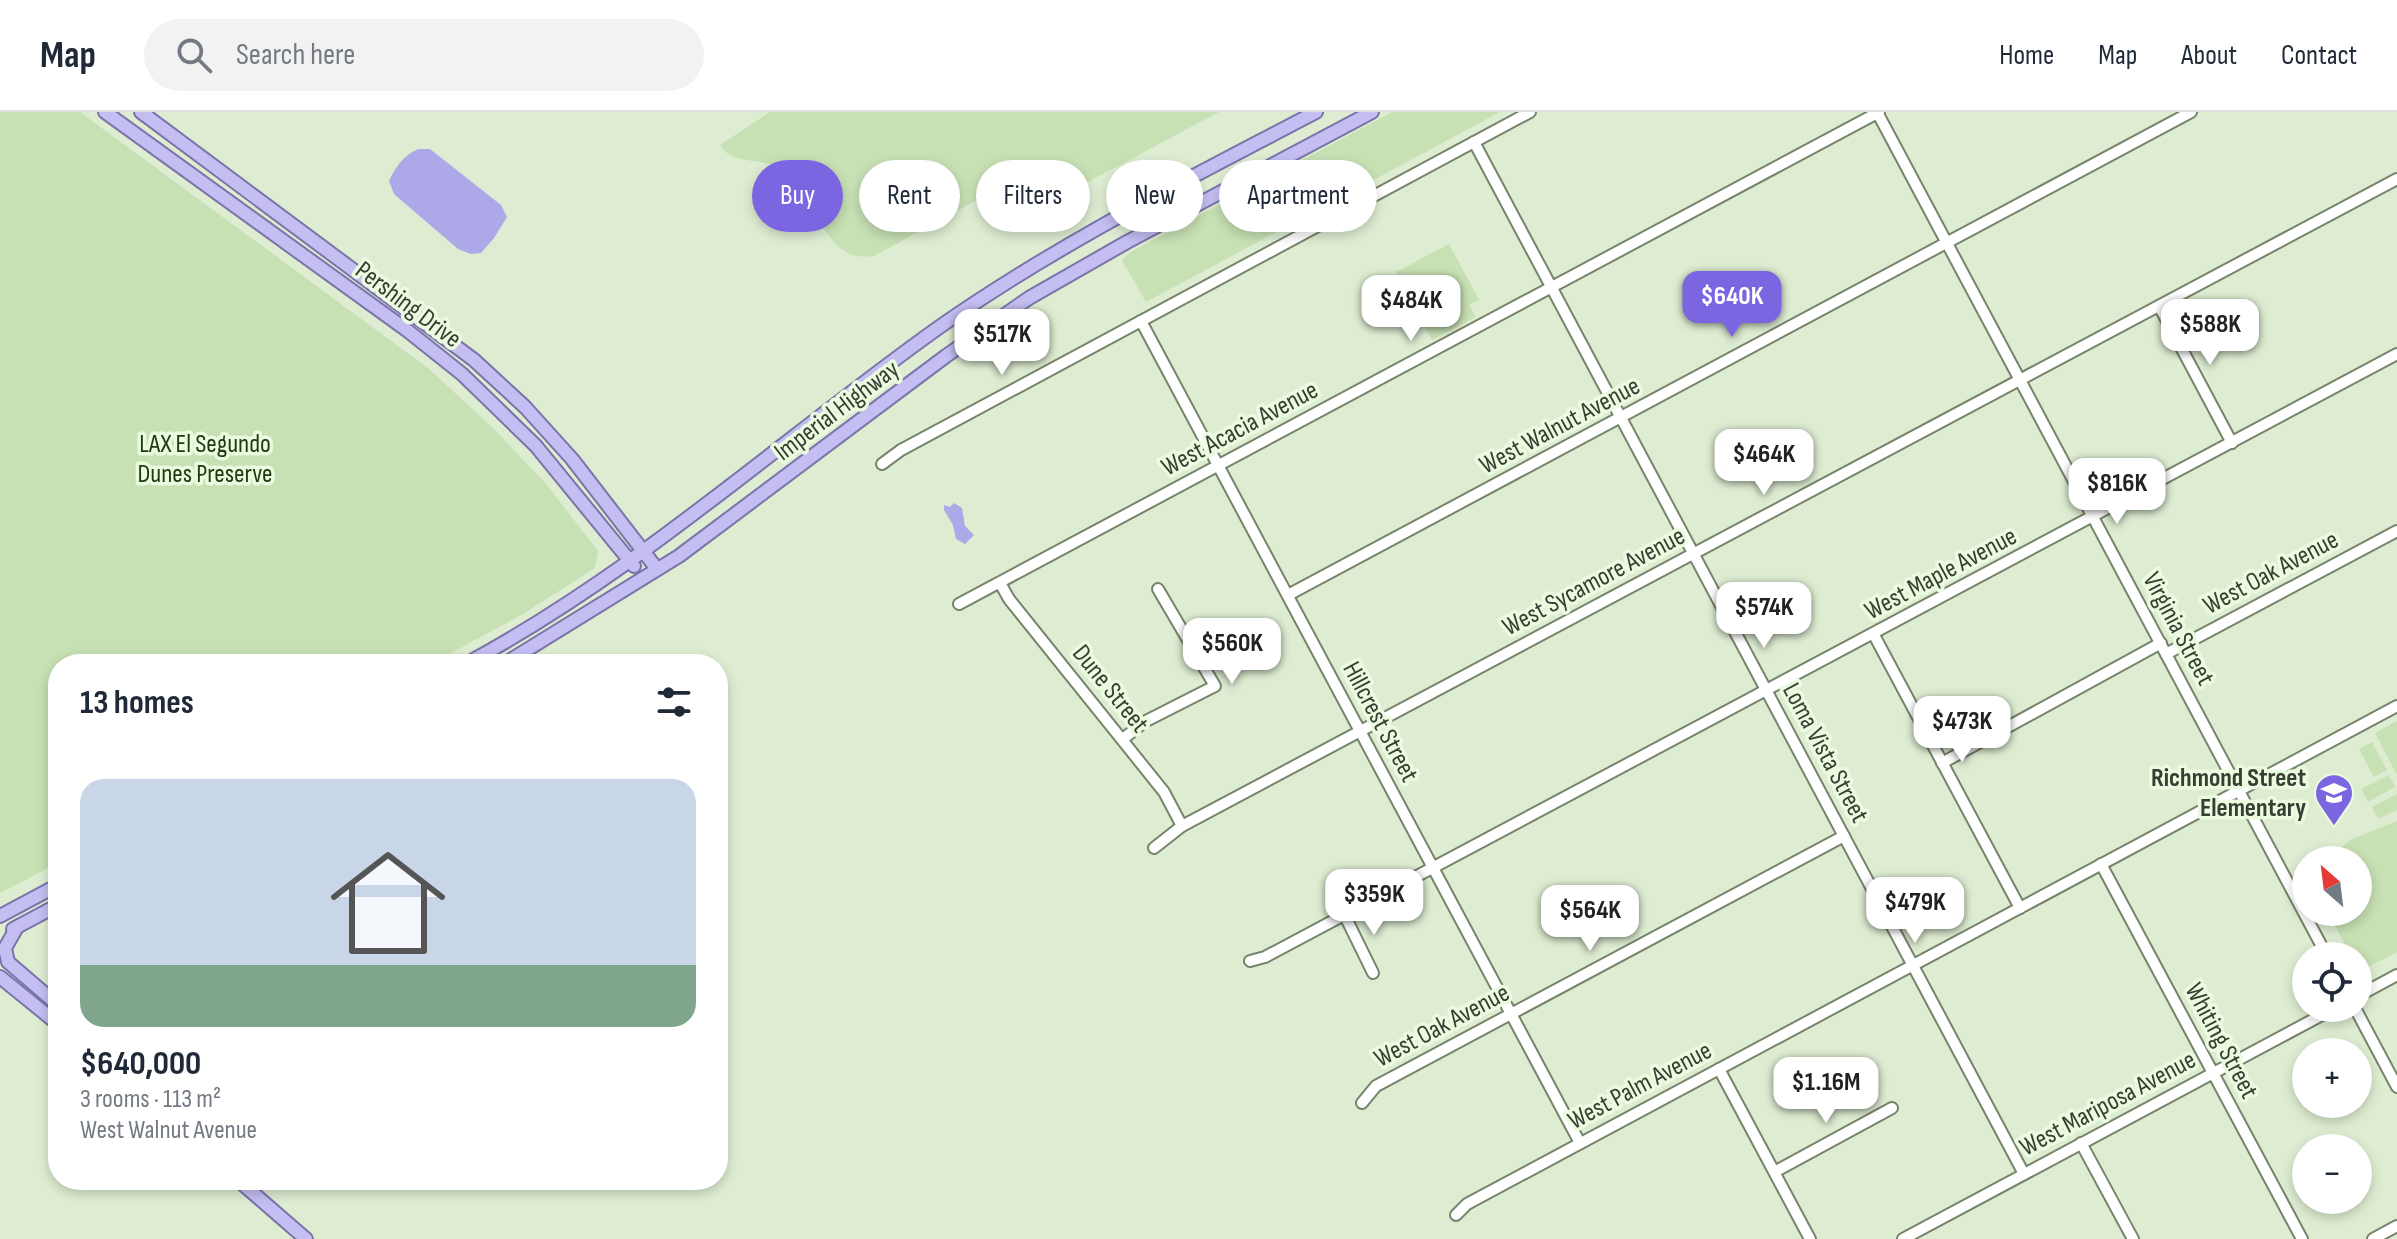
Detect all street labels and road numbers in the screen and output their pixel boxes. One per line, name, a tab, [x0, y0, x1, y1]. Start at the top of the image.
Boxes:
street label: Pershing Drive	[349, 255, 467, 355]
street label: Imperial Highway	[769, 354, 905, 468]
street label: West Walnut Avenue	[1475, 371, 1645, 481]
street label: West Acacia Avenue	[1156, 375, 1324, 483]
street label: West Sycamore Avenue	[1498, 521, 1690, 643]
street label: West Maple Avenue	[1860, 521, 2022, 627]
street label: West Oak Avenue	[2198, 524, 2344, 622]
street label: Virginia Street	[2135, 567, 2221, 691]
street label: Dune Street	[1065, 639, 1155, 739]
street label: Hillcrest Street	[1335, 657, 1425, 787]
street label: Loma Vista Street	[1775, 678, 1875, 828]
street label: West Oak Avenue	[1369, 977, 1515, 1075]
street label: Whiting Street	[2178, 978, 2264, 1104]
street label: West Palm Avenue	[1563, 1035, 1717, 1137]
street label: West Mariposa Avenue	[2015, 1045, 2201, 1163]

